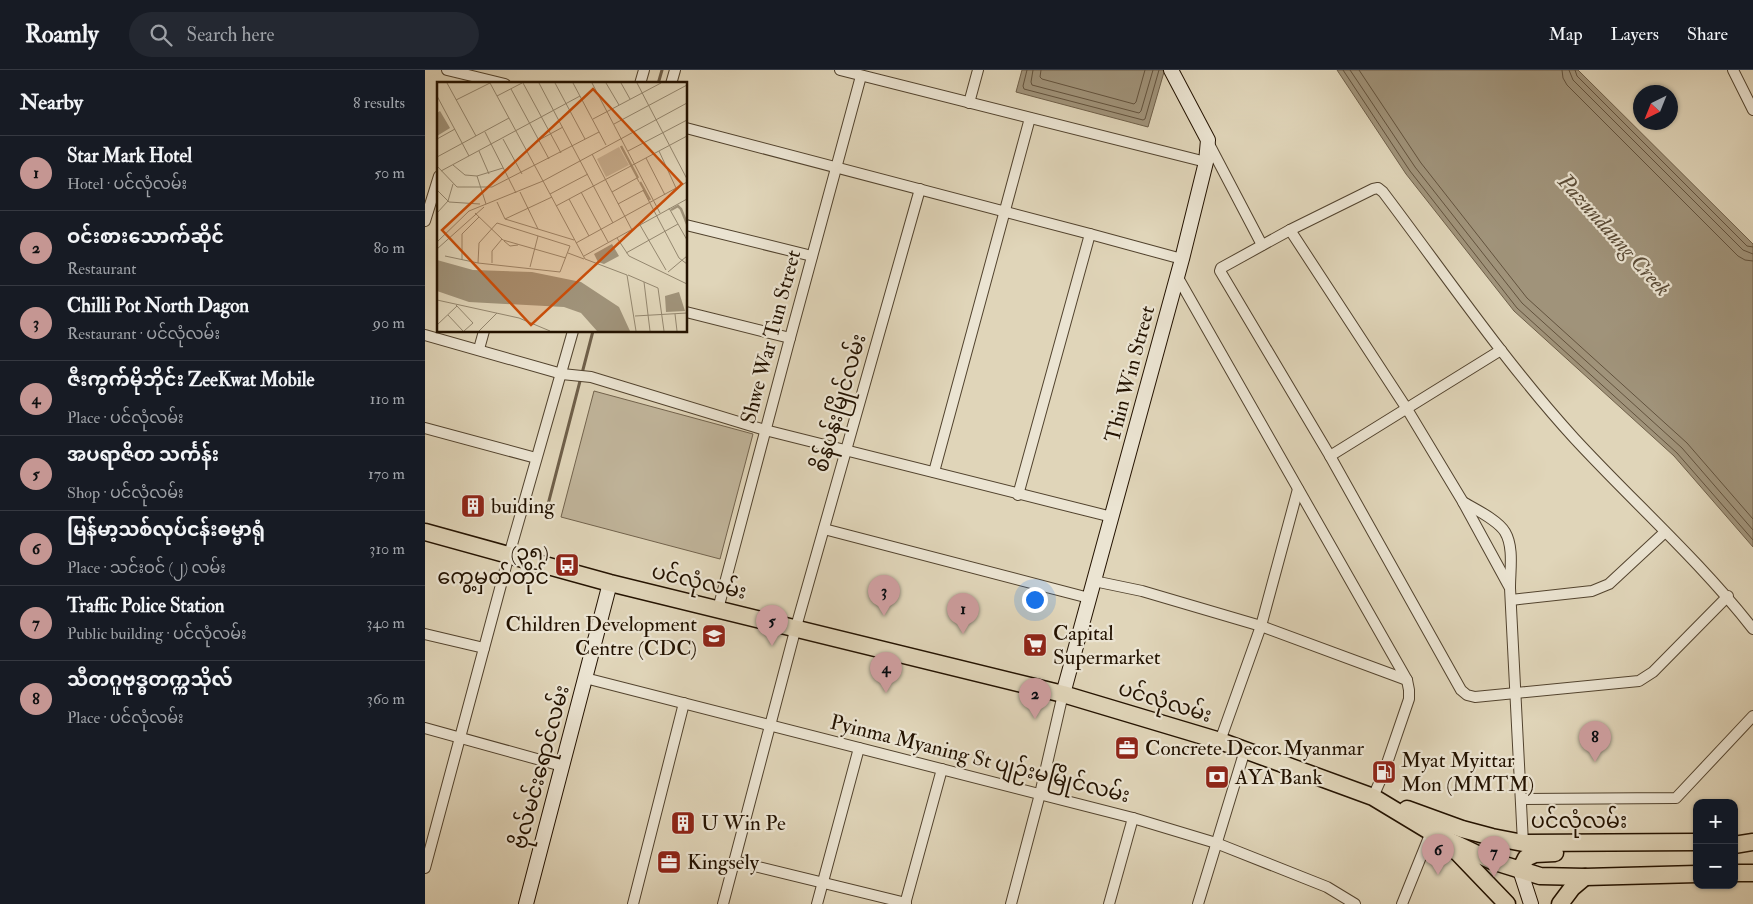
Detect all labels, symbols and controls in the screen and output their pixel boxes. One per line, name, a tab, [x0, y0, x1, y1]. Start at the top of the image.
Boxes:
search box	[129, 12, 479, 57]
text: Roamly	[25, 19, 99, 50]
icon: search	[147, 21, 175, 49]
text: Search here	[187, 23, 274, 47]
text: Map	[1549, 23, 1583, 46]
text: Layers	[1611, 23, 1659, 46]
text: Share	[1687, 23, 1728, 46]
inset map	[437, 82, 687, 332]
north arrow	[1633, 85, 1678, 130]
text: Nearby	[20, 89, 83, 116]
text: 8 results	[353, 93, 405, 113]
text: Star Mark Hotel	[67, 144, 192, 168]
text: 1	[33, 163, 39, 183]
text: 50 m	[374, 163, 405, 183]
water label: Pazundaung Creek	[1551, 167, 1676, 302]
text: Hotel · ပင်လုံလမ်း	[67, 174, 187, 194]
text: ဝင်းစားသောက်ဆိုင်	[67, 225, 224, 249]
text: 2	[32, 238, 40, 258]
text: 80 m	[374, 238, 405, 258]
street label: Shwe War Tun Street	[735, 247, 807, 427]
text: Restaurant	[67, 259, 136, 279]
text: Chilli Pot North Dagon	[67, 294, 249, 318]
street label: Thin Win Street	[1099, 303, 1161, 445]
text: 3	[33, 313, 39, 333]
text: 90 m	[373, 313, 405, 333]
text: Restaurant · ပင်လုံလမ်း	[67, 324, 220, 344]
street label: စိန်ပန်းမြိုင်လမ်း	[804, 330, 876, 476]
text: ဇီးကွက်မိုဘိုင်း ZeeKwat Mobile	[67, 368, 314, 392]
text: 4	[32, 389, 40, 409]
text: 110 m	[370, 389, 405, 409]
text: Place · ပင်လုံလမ်း	[67, 408, 184, 428]
text: အပရာဇိတ သင်္ကန်း	[67, 443, 219, 467]
text: 5	[32, 464, 40, 484]
text: 170 m	[368, 464, 405, 484]
text: Shop · ပင်လုံလမ်း	[67, 483, 184, 503]
building icon: buiding	[460, 493, 486, 519]
place label: buiding	[491, 493, 555, 520]
text: မြန်မာ့သစ်လုပ်ငန်းဓမ္မာရုံ	[67, 518, 265, 542]
text: 6	[32, 539, 40, 559]
text: 310 m	[369, 539, 405, 559]
place label: (၃၅) ကွေ့မှတ်တိုင်	[437, 540, 549, 594]
bus stop icon: (၃၅) ကွေ့မှတ်တိုင်	[554, 552, 580, 578]
street label: ပင်လုံလမ်း	[648, 555, 750, 609]
text: Place · သင်းဝင် (၂) လမ်း	[67, 558, 226, 578]
pin: 3	[868, 575, 900, 616]
your location	[1022, 587, 1048, 613]
pin: 1	[947, 593, 979, 634]
text: Traffic Police Station	[67, 594, 225, 618]
pin: 5	[756, 605, 788, 646]
place label: Children Development Centre (CDC)	[506, 611, 697, 662]
text: 7	[32, 613, 40, 633]
text: 340 m	[366, 613, 405, 633]
place label: Capital Supermarket	[1053, 620, 1161, 671]
school or university icon: Children Development Centre (CDC)	[701, 623, 727, 649]
text: Public building · ပင်လုံလမ်း	[67, 624, 247, 644]
supermarket icon: Capital Supermarket	[1022, 632, 1048, 658]
pin: 4	[870, 652, 902, 693]
text: သီတဂူဗုဒ္ဓတက္ကသိုလ်	[67, 668, 233, 692]
street label: ပင်လုံလမ်း	[1114, 672, 1216, 732]
pin: 2	[1019, 678, 1051, 719]
street label: ဗိုလ်မင်းရောင်လမ်း	[503, 681, 579, 853]
text: 8	[32, 689, 40, 709]
text: 360 m	[367, 689, 405, 709]
street label: Pyinma Myaning St ပျဉ်းမမြိုင်လမ်း	[826, 706, 1133, 813]
text: Place · ပင်လုံလမ်း	[67, 708, 184, 728]
pin: 8	[1579, 721, 1611, 762]
office icon: Concrete Decor Myanmar	[1114, 735, 1140, 761]
place label: Concrete Decor Myanmar	[1145, 735, 1364, 762]
place label: Myat Myittar Mon (MMTM)	[1401, 747, 1534, 798]
fuel station icon: Myat Myittar Mon (MMTM)	[1371, 759, 1397, 785]
bank icon: AYA Bank	[1204, 764, 1230, 790]
place label: AYA Bank	[1234, 764, 1323, 791]
map controls	[1693, 799, 1738, 889]
button: +	[1693, 799, 1738, 844]
street label: ပင်လုံလမ်း	[1531, 805, 1627, 838]
building icon: U Win Pe	[670, 810, 696, 836]
place label: U Win Pe	[701, 810, 786, 837]
pin: 6	[1422, 834, 1454, 875]
pin: 7	[1478, 836, 1510, 877]
button: −	[1693, 844, 1738, 889]
office icon: Kingsely	[656, 849, 682, 875]
place label: Kingsely	[687, 849, 760, 876]

